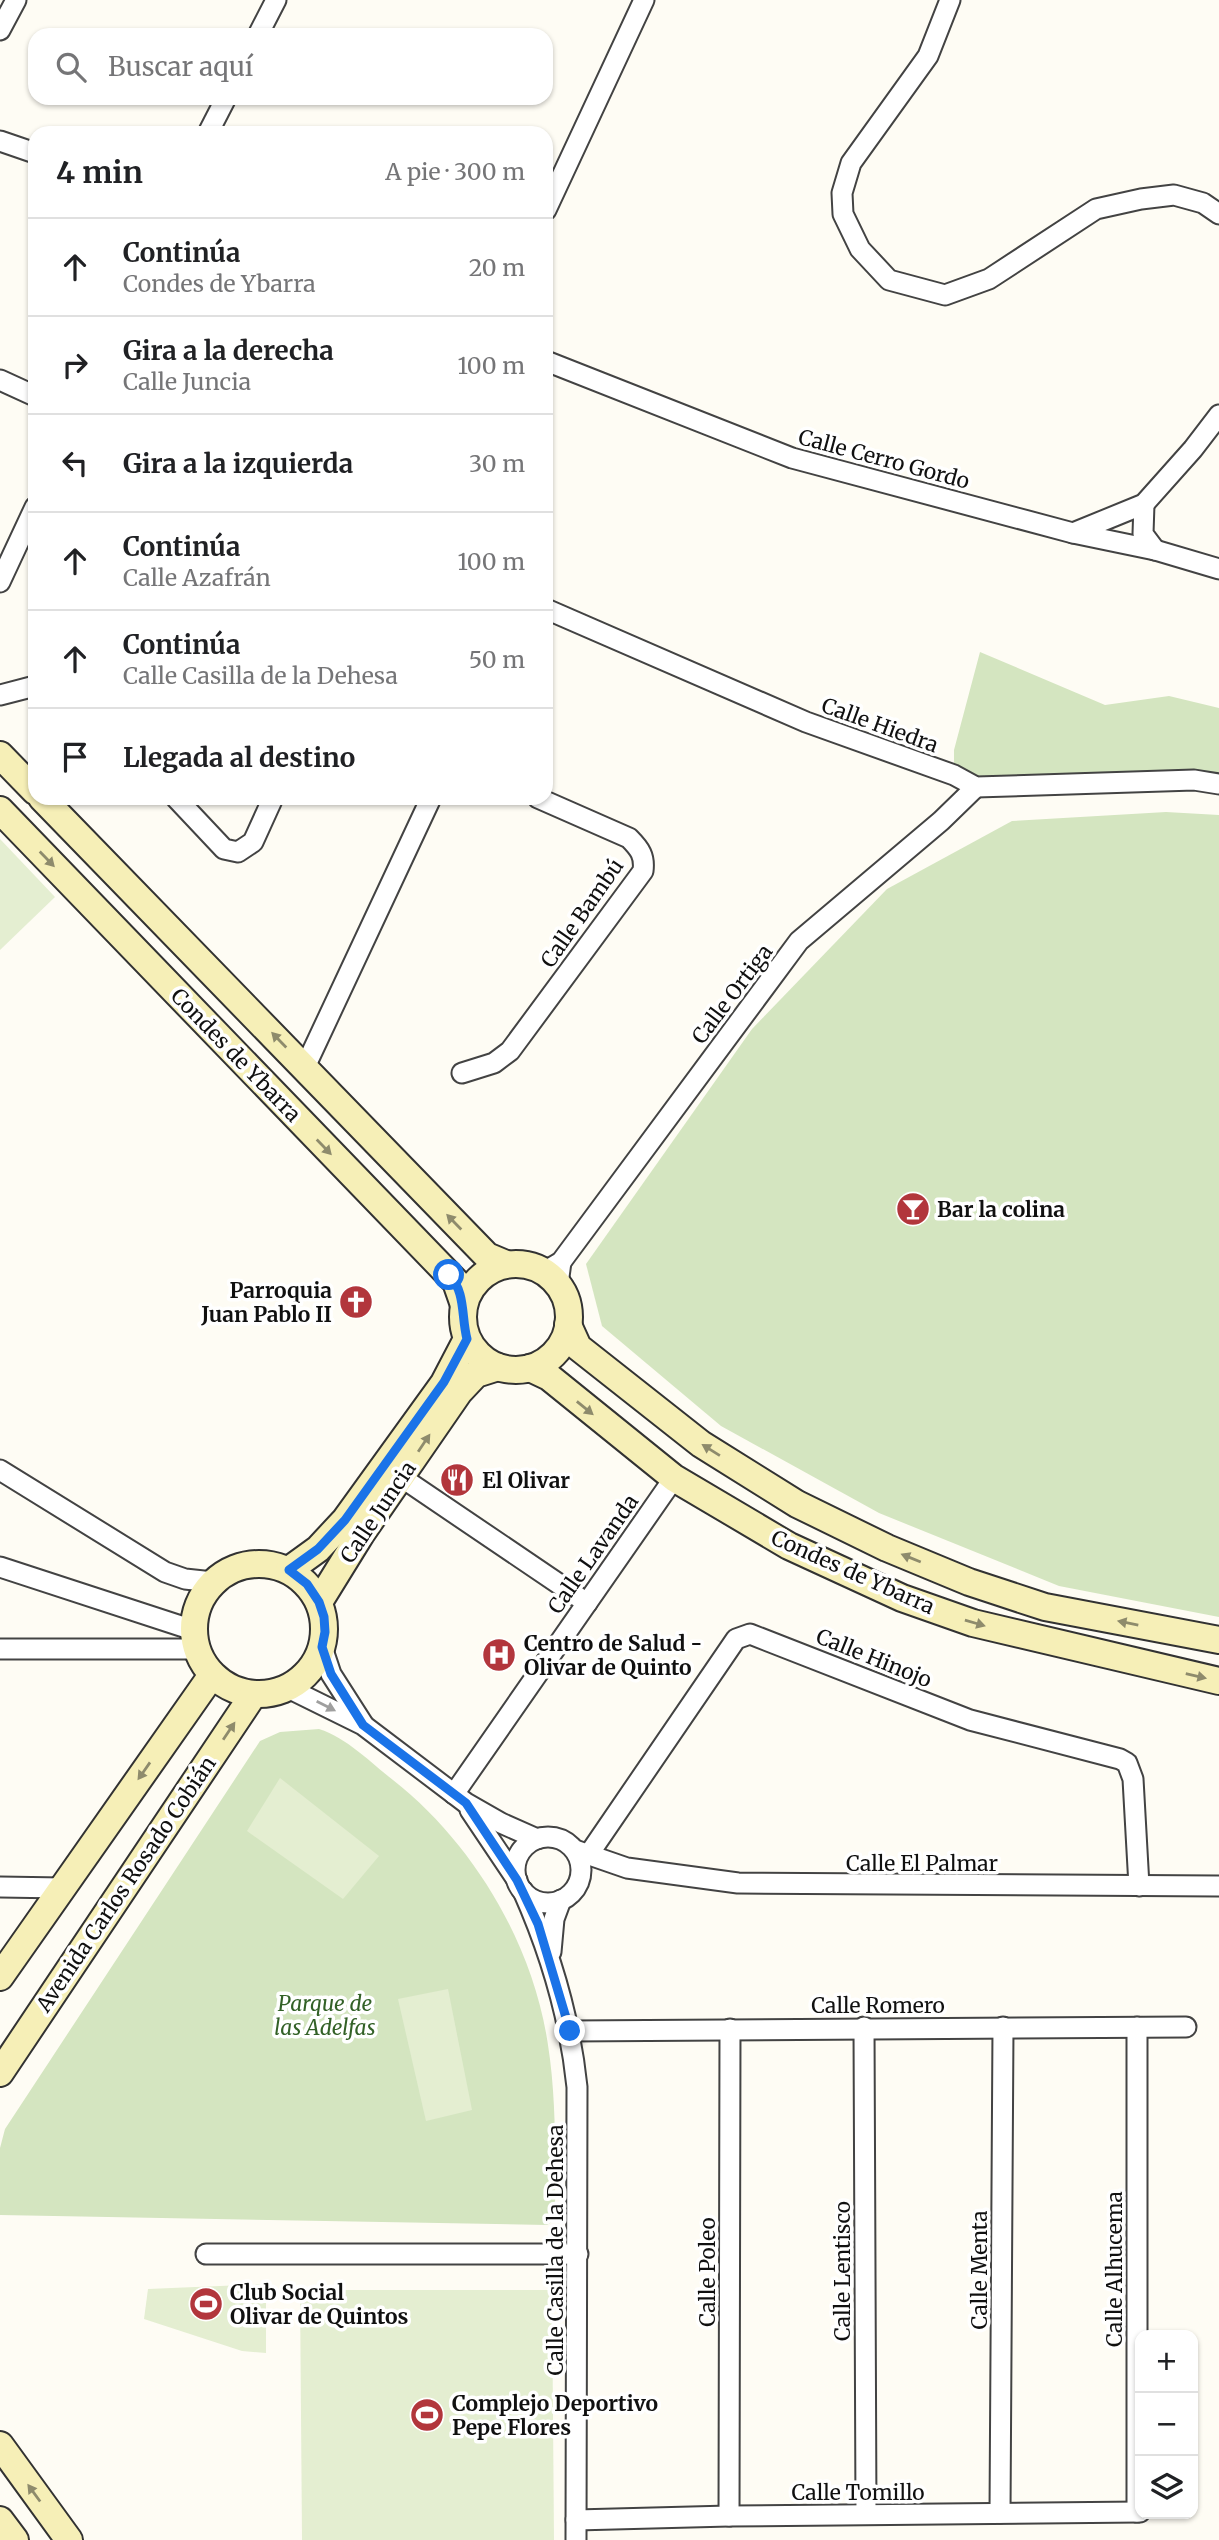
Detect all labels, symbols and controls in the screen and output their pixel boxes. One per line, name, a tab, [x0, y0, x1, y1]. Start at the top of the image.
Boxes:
search box	[28, 28, 553, 105]
icon: search	[52, 48, 90, 86]
text: Buscar aquí	[108, 50, 253, 83]
text: 4 min	[56, 153, 143, 191]
text: A pie · 300 m	[385, 157, 525, 186]
text: Continúa	[123, 236, 241, 269]
icon: ahead	[56, 248, 94, 286]
text: 20 m	[469, 253, 525, 282]
text: Condes de Ybarra	[123, 269, 316, 298]
text: Gira a la derecha	[123, 334, 334, 367]
icon: right	[56, 346, 94, 384]
text: 100 m	[457, 351, 525, 380]
text: Calle Juncia	[123, 367, 251, 396]
street label: Calle Cerro Gordo	[796, 423, 972, 495]
icon: left	[56, 444, 94, 482]
text: Gira a la izquierda	[123, 447, 353, 480]
text: 30 m	[469, 449, 525, 478]
text: Continúa	[123, 530, 241, 563]
icon: ahead	[56, 542, 94, 580]
text: 100 m	[457, 547, 525, 576]
text: Calle Azafrán	[123, 563, 271, 592]
text: Continúa	[123, 628, 241, 661]
icon: ahead	[56, 640, 94, 678]
text: 50 m	[469, 645, 525, 674]
text: Calle Casilla de la Dehesa	[123, 661, 398, 690]
street label: Calle Hiedra	[818, 691, 942, 759]
icon: arrive	[56, 738, 94, 776]
text: Llegada al destino	[123, 741, 355, 774]
one-way arrow	[39, 850, 55, 867]
street label: Calle Bambú	[535, 853, 629, 973]
street label: Calle Ortiga	[686, 939, 778, 1049]
street label: Condes de Ybarra	[165, 982, 307, 1128]
one-way arrow	[272, 1032, 288, 1049]
one-way arrow	[315, 1138, 332, 1155]
bar icon: Bar la colina	[894, 1190, 932, 1228]
place label: Bar la colina	[937, 1196, 1065, 1223]
one-way arrow	[446, 1213, 463, 1230]
route start	[433, 1259, 464, 1290]
place label: Parroquia Juan Pablo II	[200, 1277, 332, 1328]
church icon: Parroquia Juan Pablo II	[337, 1283, 375, 1321]
one-way arrow	[577, 1400, 594, 1415]
one-way arrow	[417, 1434, 431, 1452]
one-way arrow	[701, 1444, 720, 1457]
street label: Calle Juncia	[334, 1456, 422, 1568]
restaurant icon: El Olivar	[438, 1461, 476, 1499]
place label: El Olivar	[482, 1467, 570, 1494]
street label: Calle Lavanda	[542, 1489, 644, 1619]
street label: Condes de Ybarra	[767, 1524, 939, 1620]
one-way arrow	[900, 1552, 921, 1563]
one-way arrow	[1117, 1617, 1139, 1628]
one-way arrow	[964, 1619, 985, 1629]
street label: Calle Hinojo	[812, 1623, 936, 1693]
place label: Centro de Salud - Olivar de Quinto	[524, 1630, 702, 1681]
hospital icon: Centro de Salud - Olivar de Quinto	[480, 1636, 518, 1674]
one-way arrow	[1185, 1671, 1207, 1682]
one-way arrow	[316, 1701, 336, 1712]
one-way arrow	[222, 1721, 235, 1741]
street label: Avenida Carlos Rosado Cobián	[30, 1751, 222, 2018]
one-way arrow	[137, 1762, 151, 1780]
street label: Calle El Palmar	[846, 1850, 998, 1877]
park label: Parque de las Adelfas	[274, 1990, 376, 2041]
street label: Calle Romero	[811, 1992, 945, 2019]
route end	[554, 2015, 585, 2046]
street label: Calle Casilla de la Dehesa	[542, 2125, 569, 2375]
street label: Calle Alhucema	[1101, 2191, 1128, 2347]
street label: Calle Lentisco	[829, 2201, 856, 2341]
street label: Calle Menta	[966, 2211, 993, 2329]
street label: Calle Poleo	[694, 2217, 721, 2327]
place label: Club Social Olivar de Quintos	[230, 2279, 409, 2330]
sports icon: Club Social Olivar de Quintos	[187, 2285, 225, 2323]
map controls	[1135, 2330, 1198, 2519]
button: +	[1135, 2330, 1198, 2393]
place label: Complejo Deportivo Pepe Flores	[452, 2390, 658, 2441]
button: −	[1135, 2393, 1198, 2456]
sports icon: Complejo Deportivo Pepe Flores	[408, 2396, 446, 2434]
button: layers	[1135, 2456, 1198, 2519]
street label: Calle Tomillo	[791, 2479, 925, 2506]
one-way arrow	[27, 2483, 41, 2502]

